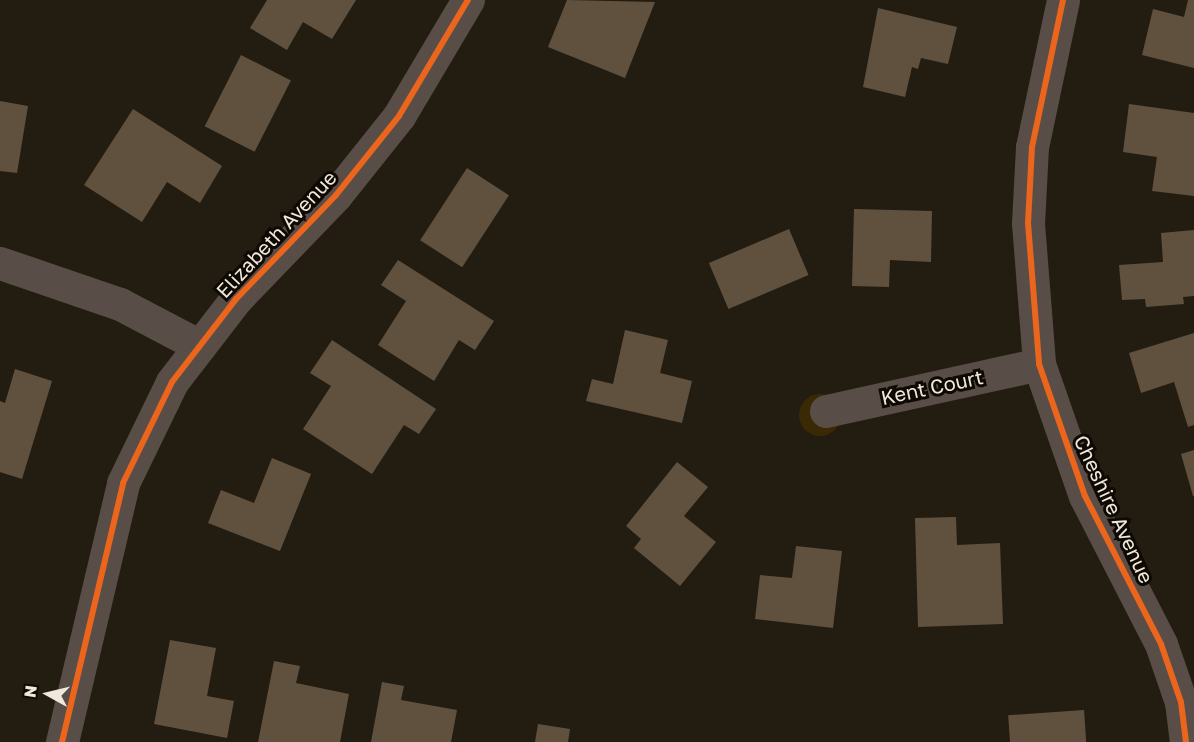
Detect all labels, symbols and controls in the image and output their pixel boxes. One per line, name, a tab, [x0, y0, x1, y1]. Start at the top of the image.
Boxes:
street label: Elizabeth Avenue	[211, 165, 341, 303]
street label: Kent Court	[879, 364, 985, 410]
street label: Cheshire Avenue	[1069, 431, 1159, 587]
north arrow	[18, 664, 78, 724]
text: N	[19, 684, 41, 699]

